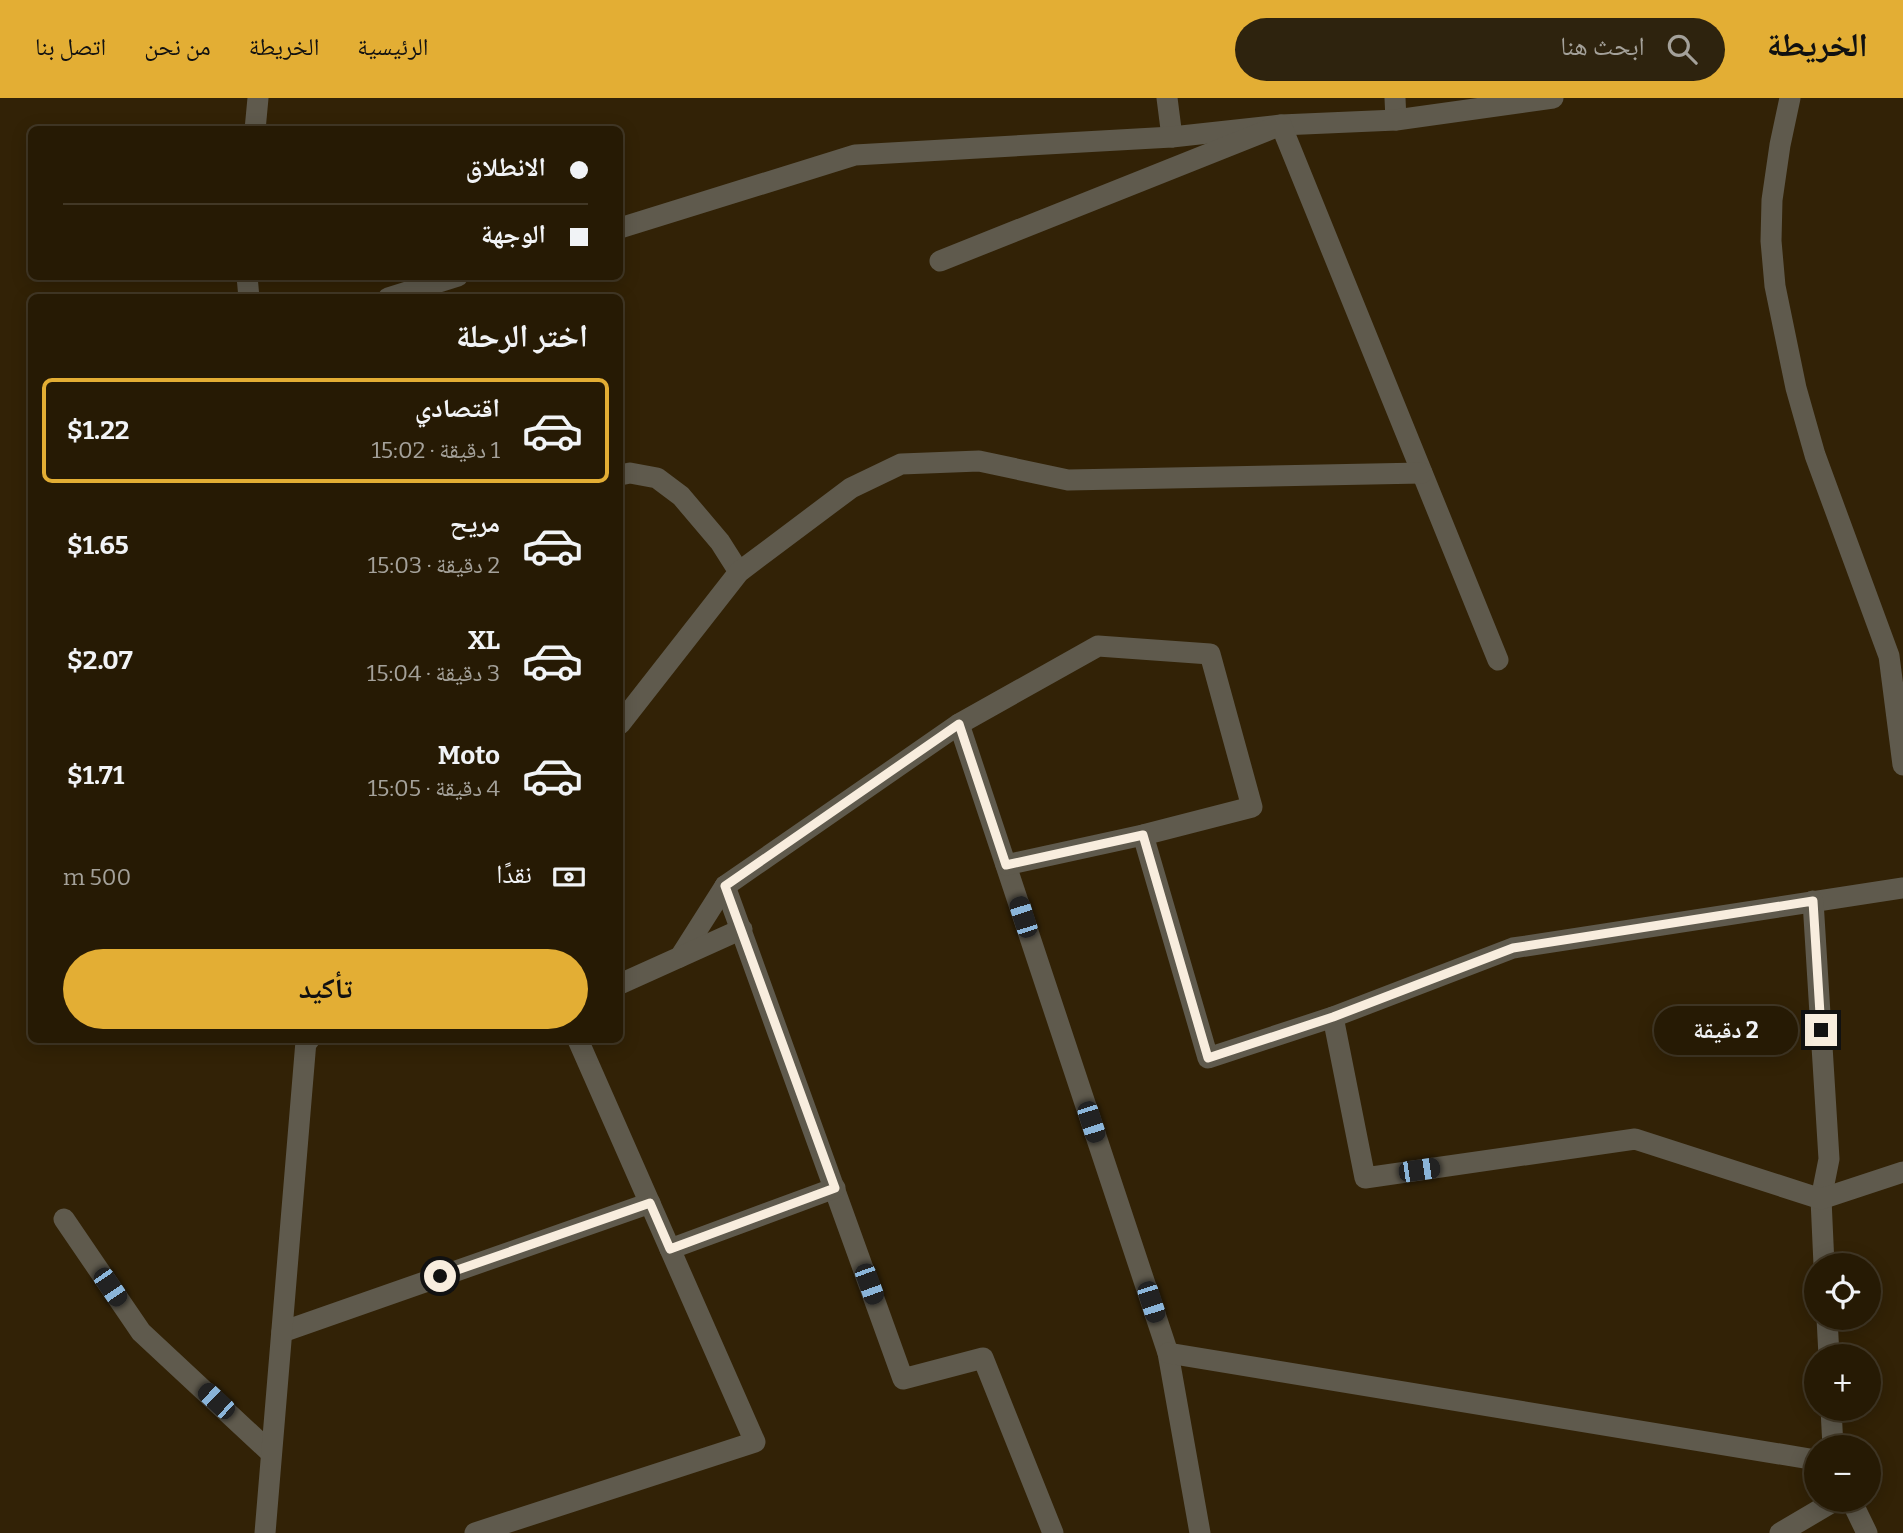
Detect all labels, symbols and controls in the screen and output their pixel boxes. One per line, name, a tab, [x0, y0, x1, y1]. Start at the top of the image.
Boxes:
search box	[1235, 18, 1725, 81]
text: الخريطة	[1767, 25, 1868, 65]
icon: search	[1663, 30, 1701, 68]
text: ابحث هنا	[1560, 31, 1645, 62]
text: اتصل بنا	[35, 33, 106, 61]
text: من نحن	[144, 33, 211, 61]
text: الخريطة	[249, 33, 319, 61]
text: الرئيسية	[357, 33, 429, 61]
text: الانطلاق	[466, 152, 546, 183]
text: الوجهة	[481, 219, 546, 250]
text: اختر الرحلة	[456, 317, 588, 355]
text: اقتصادي	[415, 393, 500, 424]
icon: car	[521, 399, 584, 462]
text: $1.22	[67, 415, 129, 446]
text: 1 دقيقة · 15:02	[372, 436, 500, 464]
text: مريح	[450, 508, 500, 539]
icon: car	[521, 514, 584, 577]
text: $1.65	[67, 530, 129, 561]
text: 2 دقيقة · 15:03	[368, 551, 500, 579]
text: XL	[468, 625, 500, 656]
icon: car	[521, 629, 584, 692]
text: $2.07	[67, 645, 133, 676]
text: 3 دقيقة · 15:04	[367, 659, 500, 687]
text: Moto	[438, 740, 500, 771]
icon: car	[521, 744, 584, 807]
text: $1.71	[67, 760, 124, 791]
text: 4 دقيقة · 15:05	[368, 774, 500, 802]
icon: cash	[550, 858, 588, 896]
text: نقدًا	[496, 859, 532, 890]
text: 500 m	[63, 863, 131, 891]
car	[1007, 894, 1040, 940]
button: تأكيد	[63, 949, 588, 1029]
callout: 2 دقيقة	[1653, 1006, 1797, 1054]
route end	[1805, 1014, 1837, 1046]
text: 2 دقيقة	[1693, 1016, 1759, 1044]
car	[1075, 1099, 1108, 1145]
car	[1397, 1157, 1442, 1183]
map controls	[1804, 1253, 1881, 1512]
button: locate	[1804, 1253, 1881, 1330]
route start	[424, 1260, 456, 1292]
car	[852, 1261, 887, 1307]
car	[90, 1264, 131, 1310]
car	[1135, 1279, 1168, 1325]
button: +	[1804, 1344, 1881, 1421]
car	[194, 1379, 239, 1423]
button: −	[1804, 1435, 1881, 1512]

